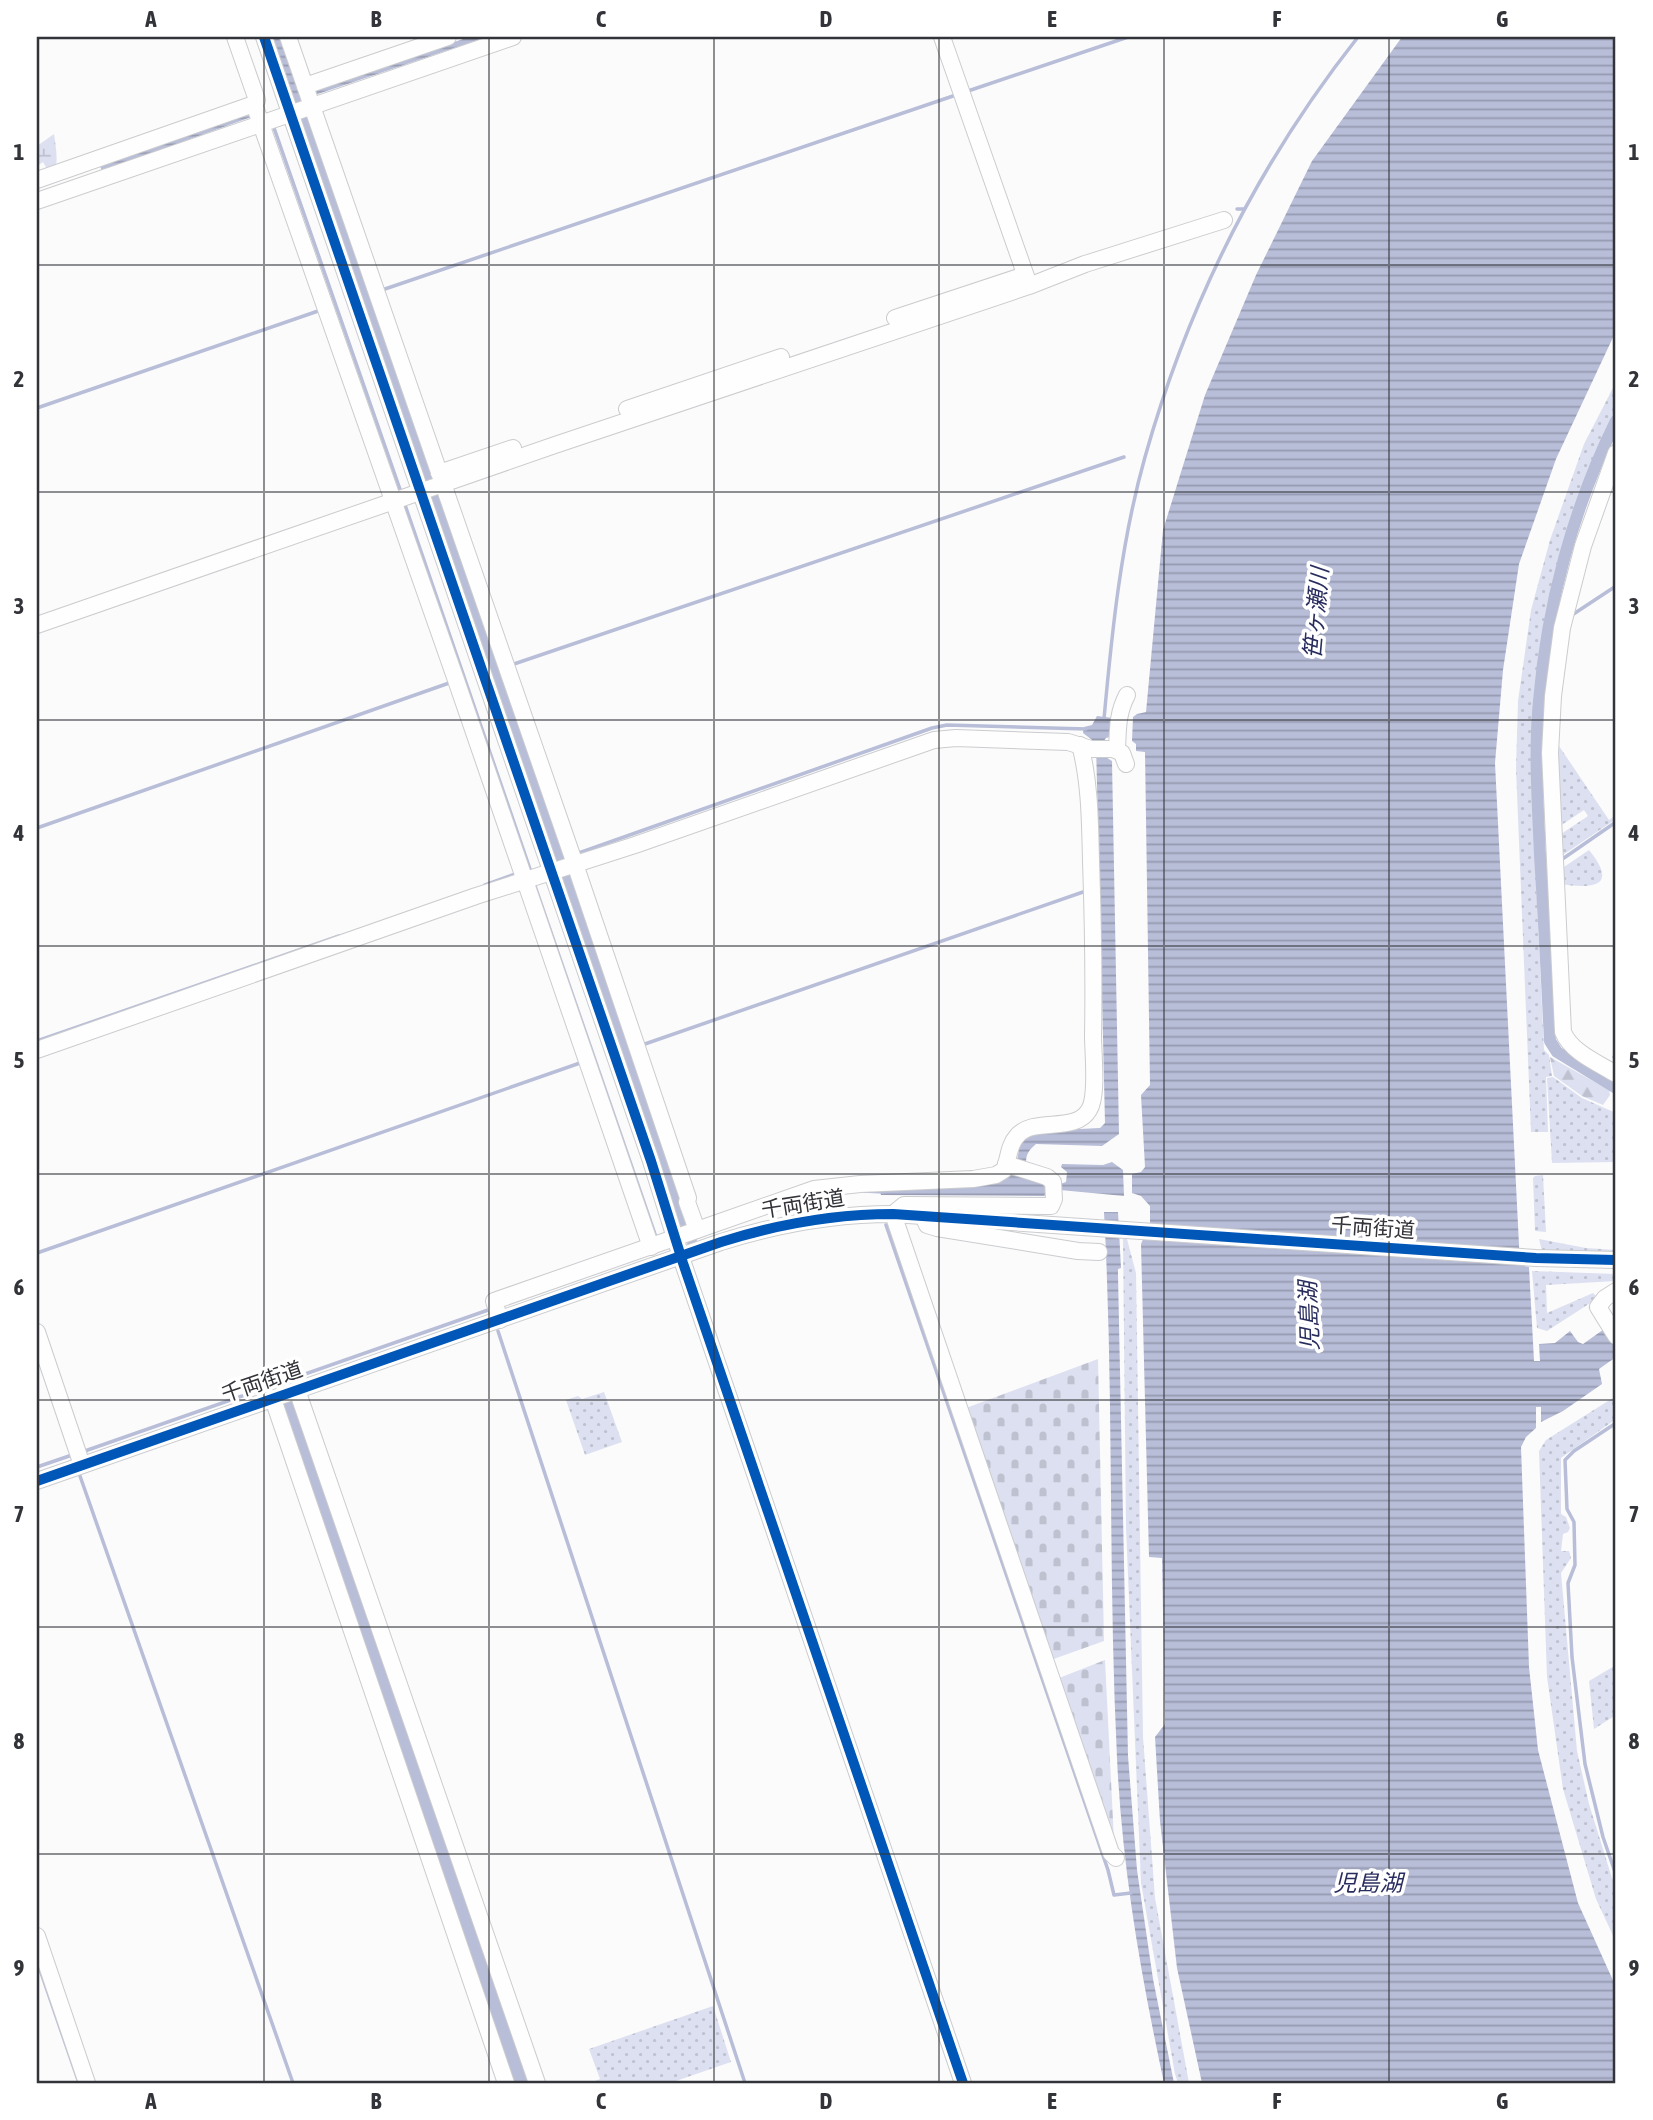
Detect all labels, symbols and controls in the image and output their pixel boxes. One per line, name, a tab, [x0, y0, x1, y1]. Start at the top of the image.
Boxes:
text: A	[144, 6, 157, 32]
text: B	[371, 6, 382, 32]
text: C	[596, 6, 607, 32]
text: D	[820, 6, 833, 32]
text: E	[1047, 6, 1057, 32]
text: F	[1272, 6, 1282, 32]
text: G	[1496, 6, 1508, 32]
text: 1	[14, 139, 25, 165]
text: 1	[1629, 139, 1640, 165]
text: 2	[14, 366, 24, 392]
text: 2	[1629, 366, 1639, 392]
water label: 笹ヶ瀬川	[1299, 563, 1333, 660]
text: 3	[14, 593, 24, 619]
text: 3	[1629, 593, 1639, 619]
text: 4	[13, 820, 25, 846]
text: 4	[1628, 820, 1640, 846]
text: 5	[14, 1047, 25, 1073]
text: 5	[1629, 1047, 1640, 1073]
street label: 千両街道	[759, 1185, 846, 1221]
street label: 千両街道	[1330, 1212, 1416, 1242]
text: 6	[14, 1274, 25, 1300]
text: 6	[1629, 1274, 1640, 1300]
water label: 児島湖	[1295, 1278, 1323, 1351]
street label: 千両街道	[218, 1356, 305, 1406]
text: 7	[14, 1501, 24, 1527]
text: 7	[1629, 1501, 1639, 1527]
text: 8	[14, 1728, 25, 1754]
text: 8	[1629, 1728, 1640, 1754]
water label: 児島湖	[1334, 1870, 1406, 1896]
text: 9	[14, 1955, 25, 1981]
text: 9	[1629, 1955, 1640, 1981]
text: A	[144, 2088, 157, 2114]
text: B	[371, 2088, 382, 2114]
text: C	[596, 2088, 607, 2114]
text: D	[820, 2088, 833, 2114]
text: E	[1047, 2088, 1057, 2114]
text: F	[1272, 2088, 1282, 2114]
text: G	[1496, 2088, 1508, 2114]

